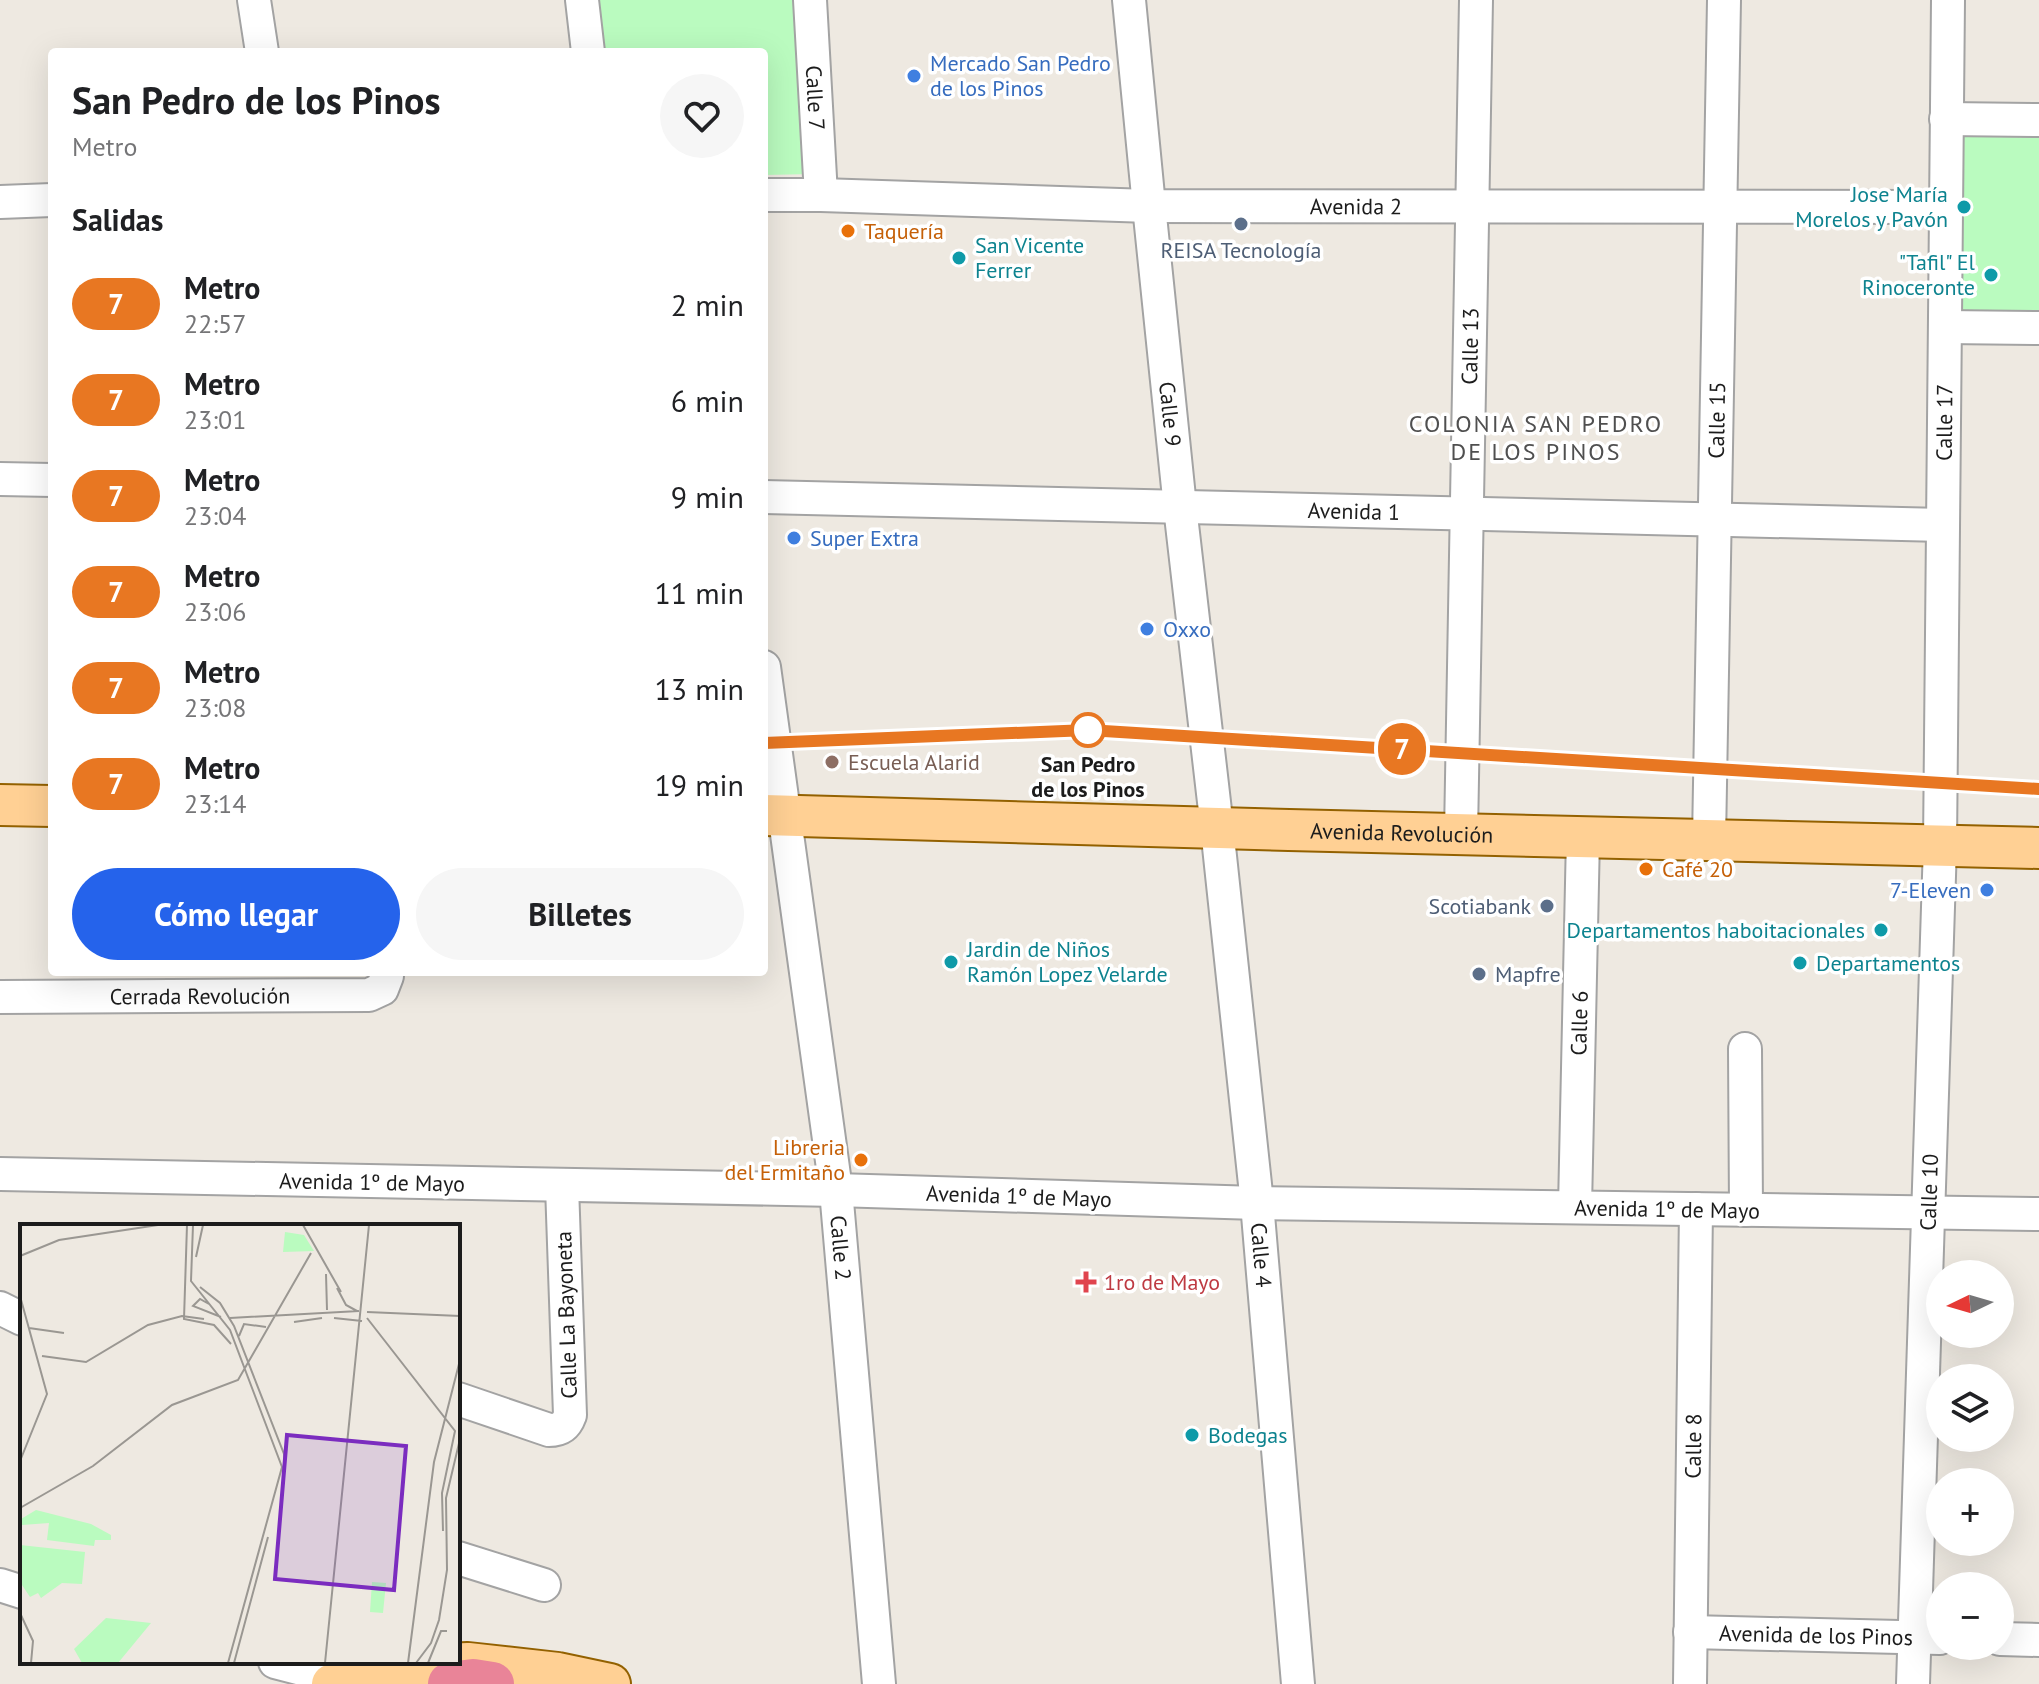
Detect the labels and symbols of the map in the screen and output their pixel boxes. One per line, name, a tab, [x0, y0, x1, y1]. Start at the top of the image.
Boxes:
place label: Mercado San Pedro de los Pinos	[930, 49, 1111, 102]
street label: Calle 7	[800, 65, 831, 131]
marker: Mercado San Pedro de los Pinos	[905, 67, 923, 85]
place label: Jose María Morelos y Pavón	[1795, 180, 1948, 233]
street label: Avenida 2	[1310, 192, 1402, 220]
marker: Jose María Morelos y Pavón	[1955, 198, 1973, 216]
marker: REISA Tecnología	[1232, 215, 1250, 233]
place label: Taquería	[864, 217, 944, 245]
marker: Taquería	[839, 222, 857, 240]
place label: San Vicente Ferrer	[975, 231, 1084, 284]
place label: REISA Tecnología	[1160, 236, 1322, 264]
place label: "Tafil" El Rinoceronte	[1862, 248, 1976, 301]
marker: San Vicente Ferrer	[950, 249, 968, 267]
marker: "Tafil" El Rinoceronte	[1982, 266, 2000, 284]
street label: Calle 13	[1455, 307, 1484, 385]
street label: Calle 9	[1153, 380, 1188, 448]
street label: Calle 15	[1702, 381, 1731, 459]
street label: Calle 17	[1930, 384, 1958, 461]
district label: COLONIA SAN PEDRO DE LOS PINOS	[1409, 408, 1663, 467]
street label: Avenida 1	[1307, 496, 1400, 526]
place label: Super Extra	[810, 524, 919, 552]
marker: Super Extra	[785, 529, 803, 547]
place label: Oxxo	[1163, 615, 1211, 643]
marker: Oxxo	[1138, 620, 1156, 638]
marker: San Pedro de los Pinos	[1071, 713, 1105, 747]
line badge: 7	[1376, 723, 1428, 775]
place label: Escuela Alarid	[848, 748, 980, 776]
place label: San Pedro de los Pinos	[1031, 750, 1145, 803]
marker: Escuela Alarid	[823, 753, 841, 771]
street label: Avenida Revolución	[1310, 817, 1494, 849]
place label: Café 20	[1662, 855, 1733, 883]
marker: Café 20	[1637, 860, 1655, 878]
place label: 7-Eleven	[1890, 876, 1971, 904]
marker: 7-Eleven	[1978, 881, 1996, 899]
place label: Scotiabank	[1428, 892, 1531, 920]
marker: Scotiabank	[1538, 897, 1556, 915]
place label: Departamentos haboitacionales	[1567, 916, 1865, 944]
marker: Departamentos haboitacionales	[1872, 921, 1890, 939]
place label: Jardin de Niños Ramón Lopez Velarde	[966, 935, 1168, 988]
place label: Departamentos	[1816, 949, 1960, 977]
marker: Jardin de Niños Ramón Lopez Velarde	[942, 953, 960, 971]
marker: Departamentos	[1791, 954, 1809, 972]
place label: Mapfre	[1495, 960, 1561, 988]
marker: Mapfre	[1470, 965, 1488, 983]
street label: Cerrada Revolución	[110, 981, 290, 1010]
street label: Calle 6	[1564, 990, 1594, 1056]
place label: Libreria del Ermitaño	[724, 1133, 845, 1186]
marker: Libreria del Ermitaño	[852, 1151, 870, 1169]
street label: Calle 10	[1914, 1153, 1944, 1231]
street label: Avenida 1º de Mayo	[279, 1166, 465, 1198]
street label: Avenida 1º de Mayo	[926, 1179, 1112, 1213]
street label: Avenida 1º de Mayo	[1574, 1193, 1760, 1225]
street label: Calle 2	[824, 1214, 858, 1281]
street label: Calle 4	[1245, 1221, 1278, 1289]
inset map	[20, 1224, 460, 1664]
street label: Calle La Bayoneta	[549, 1231, 583, 1399]
north arrow	[1926, 1260, 2014, 1348]
place label: 1ro de Mayo	[1104, 1268, 1220, 1296]
marker: 1ro de Mayo	[1075, 1271, 1097, 1293]
street label: Calle 8	[1679, 1413, 1707, 1479]
place label: Bodegas	[1208, 1421, 1287, 1449]
marker: Bodegas	[1183, 1426, 1201, 1444]
street label: Avenida de los Pinos	[1719, 1619, 1913, 1651]

